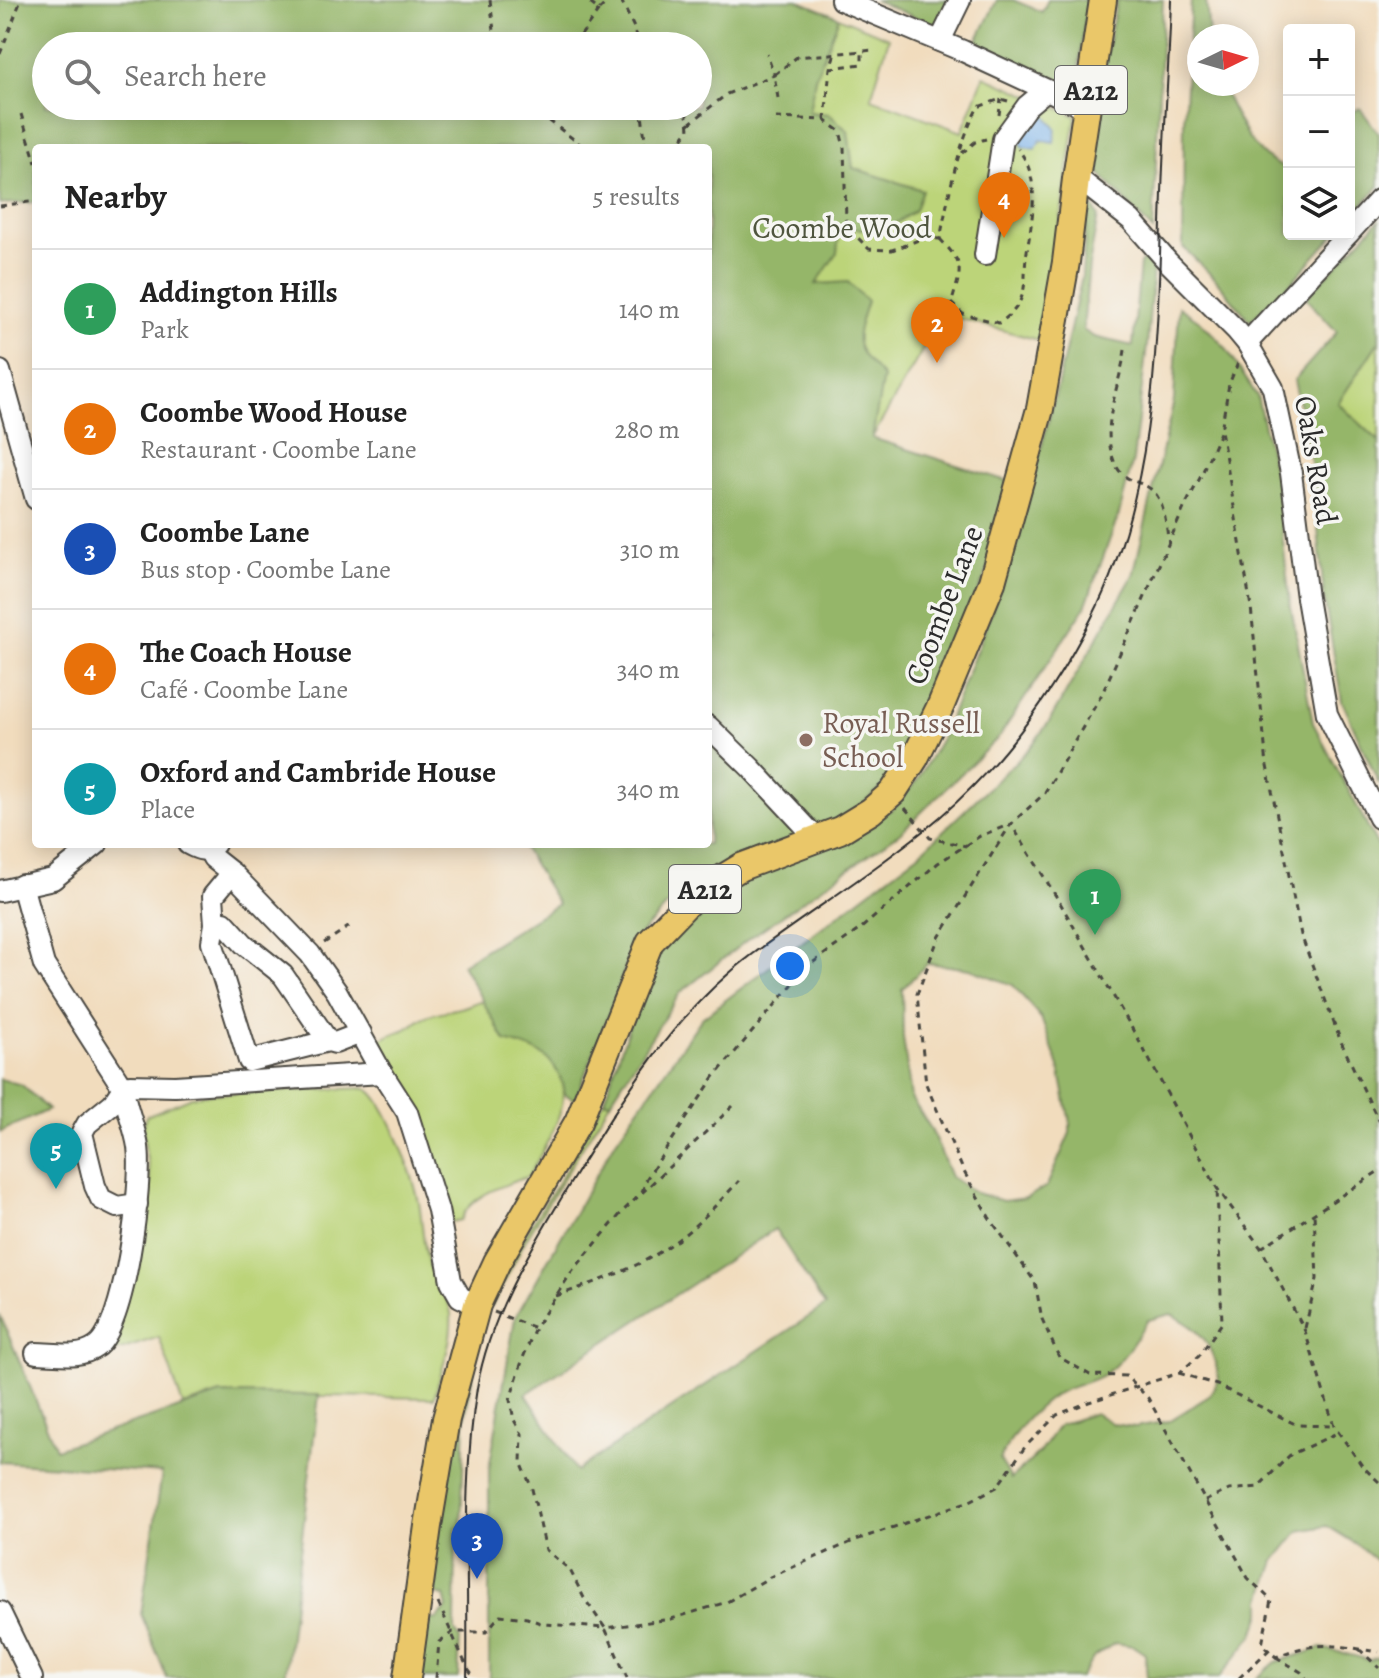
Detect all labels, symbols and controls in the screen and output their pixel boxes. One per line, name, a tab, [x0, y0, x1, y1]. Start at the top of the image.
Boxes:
north arrow	[1187, 24, 1259, 96]
map controls	[1283, 24, 1355, 240]
button: +	[1283, 24, 1355, 96]
search box	[32, 32, 712, 120]
icon: search	[60, 54, 104, 98]
text: Search here	[124, 56, 267, 96]
road number: A212	[1055, 66, 1127, 114]
button: −	[1283, 96, 1355, 168]
button: layers	[1283, 168, 1355, 240]
pin: 4	[978, 172, 1030, 238]
text: Nearby	[64, 173, 167, 220]
text: 5 results	[592, 179, 680, 214]
park label: Coombe Wood	[752, 208, 933, 248]
text: Addington Hills	[140, 272, 338, 312]
text: 1	[85, 292, 95, 327]
text: 140 m	[619, 292, 680, 327]
pin: 2	[911, 297, 963, 363]
text: Park	[140, 312, 189, 347]
text: Coombe Wood House	[140, 392, 407, 432]
street label: Oaks Road	[1285, 392, 1347, 528]
text: 2	[84, 412, 96, 447]
text: 280 m	[614, 412, 680, 447]
text: Restaurant · Coombe Lane	[140, 432, 417, 467]
text: Coombe Lane	[140, 512, 310, 552]
street label: Coombe Lane	[895, 520, 993, 690]
text: 3	[84, 532, 96, 567]
text: 310 m	[620, 532, 680, 567]
text: Bus stop · Coombe Lane	[140, 552, 391, 587]
text: The Coach House	[140, 632, 352, 672]
text: 4	[84, 652, 96, 687]
text: 340 m	[617, 652, 680, 687]
text: Café · Coombe Lane	[140, 672, 348, 707]
place label: Royal Russell School	[822, 703, 980, 777]
marker: Royal Russell School	[797, 731, 815, 749]
text: Oxford and Cambride House	[140, 752, 496, 792]
text: 5	[84, 772, 96, 807]
text: 340 m	[617, 772, 680, 807]
text: Place	[140, 792, 195, 827]
road number: A212	[669, 865, 741, 913]
pin: 1	[1069, 869, 1121, 935]
your location	[770, 946, 810, 986]
pin: 5	[30, 1123, 82, 1189]
pin: 3	[451, 1513, 503, 1579]

